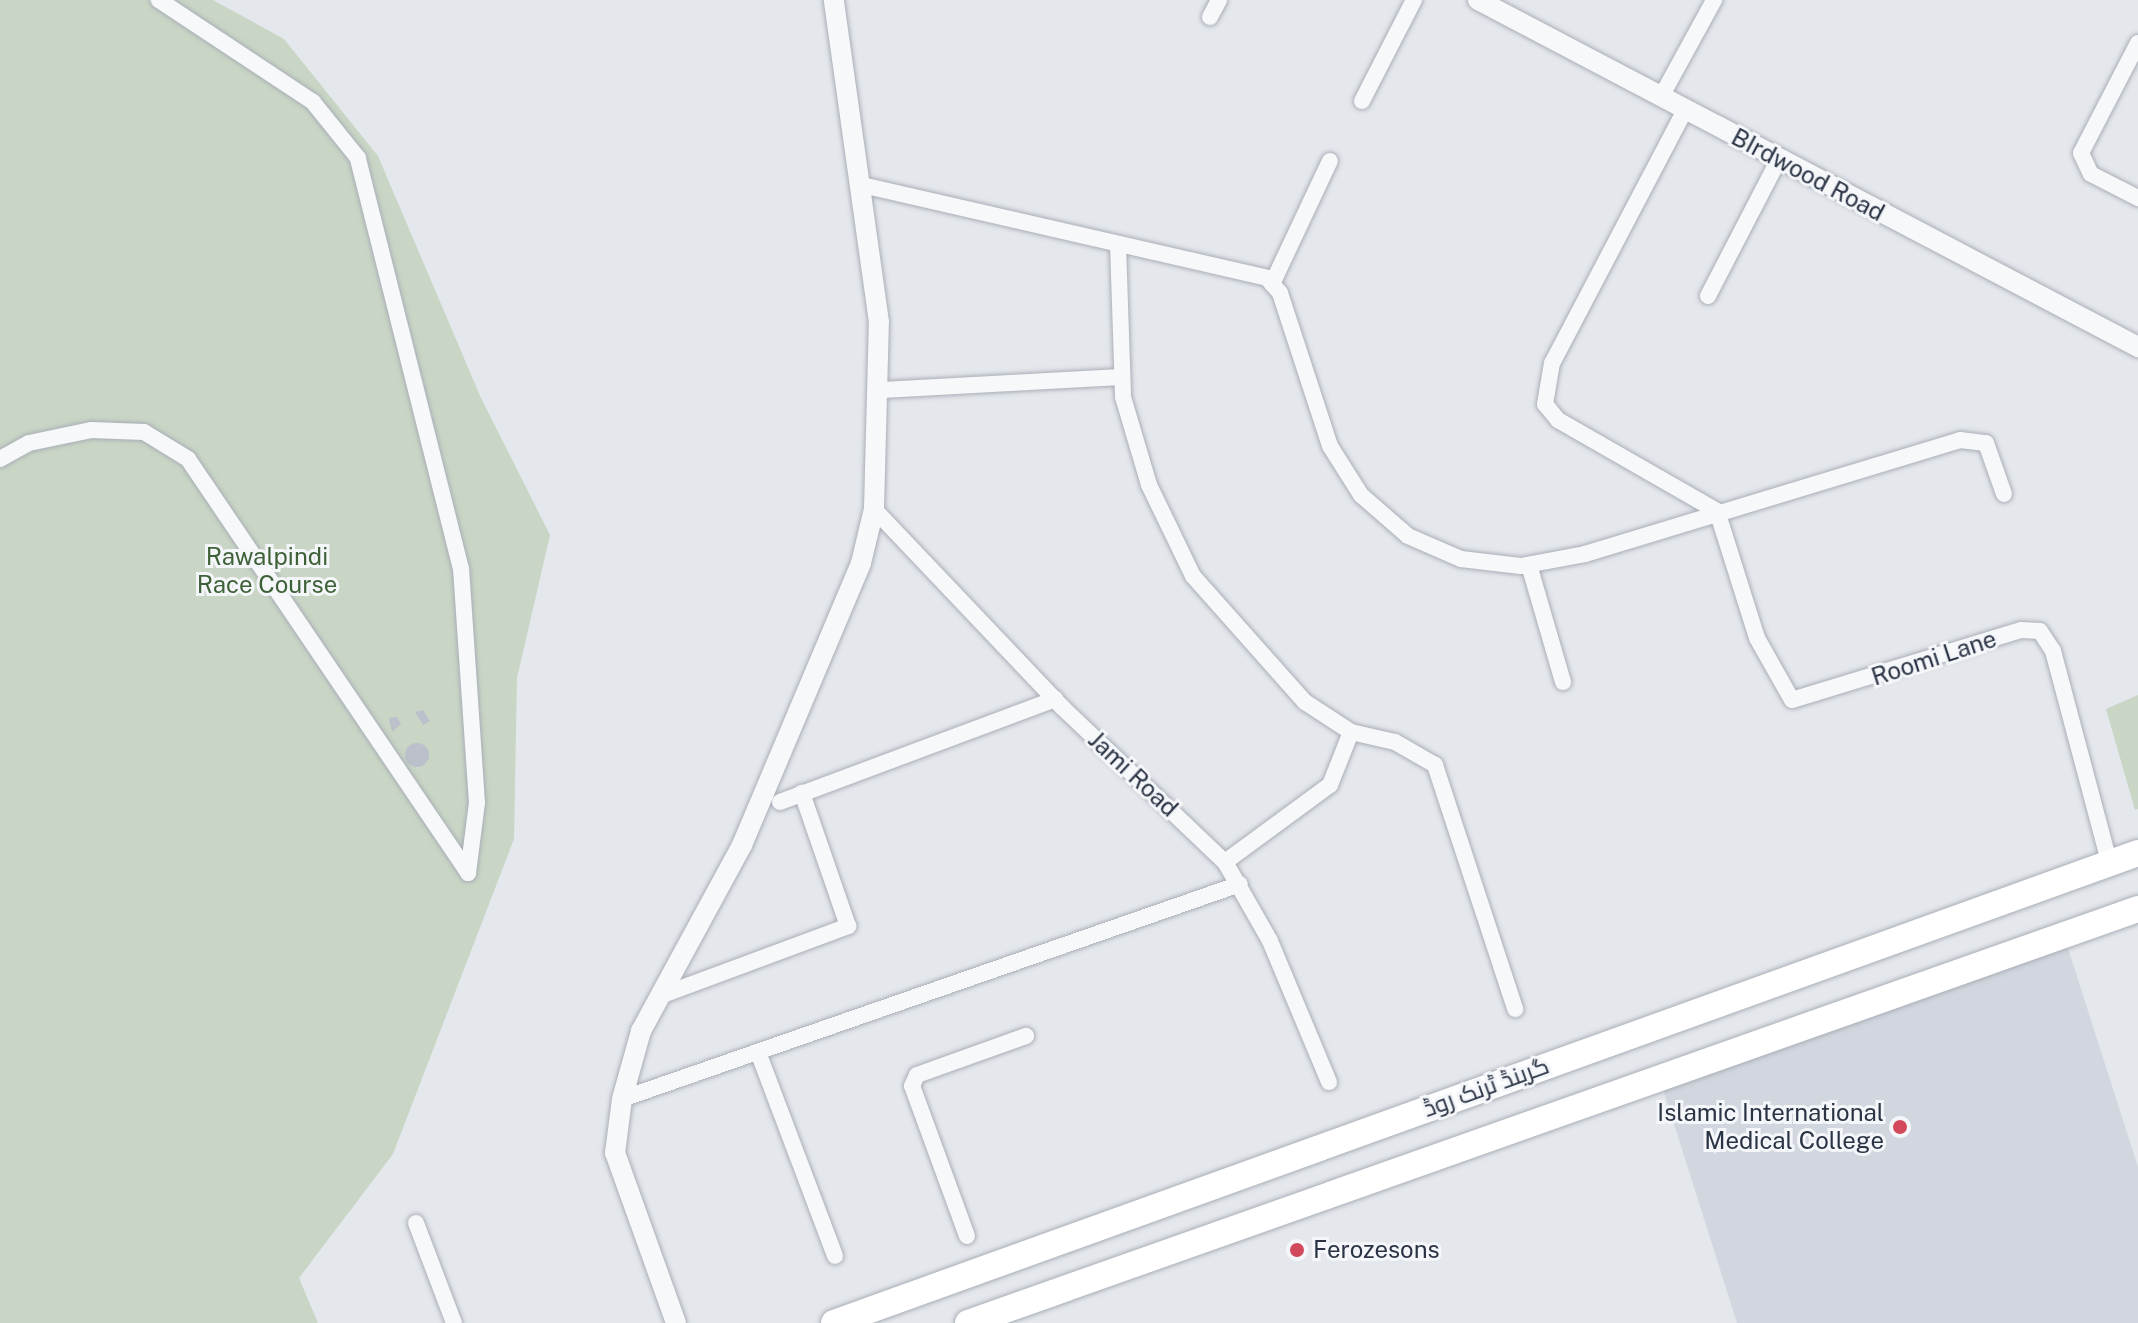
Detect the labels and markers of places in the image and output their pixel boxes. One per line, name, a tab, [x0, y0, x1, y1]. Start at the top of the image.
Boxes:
place label: Islamic International Medical College	[1657, 1099, 1884, 1155]
marker: Islamic International Medical College	[1891, 1118, 1909, 1136]
place label: Ferozesons	[1313, 1236, 1440, 1264]
marker: Ferozesons	[1288, 1241, 1306, 1259]

